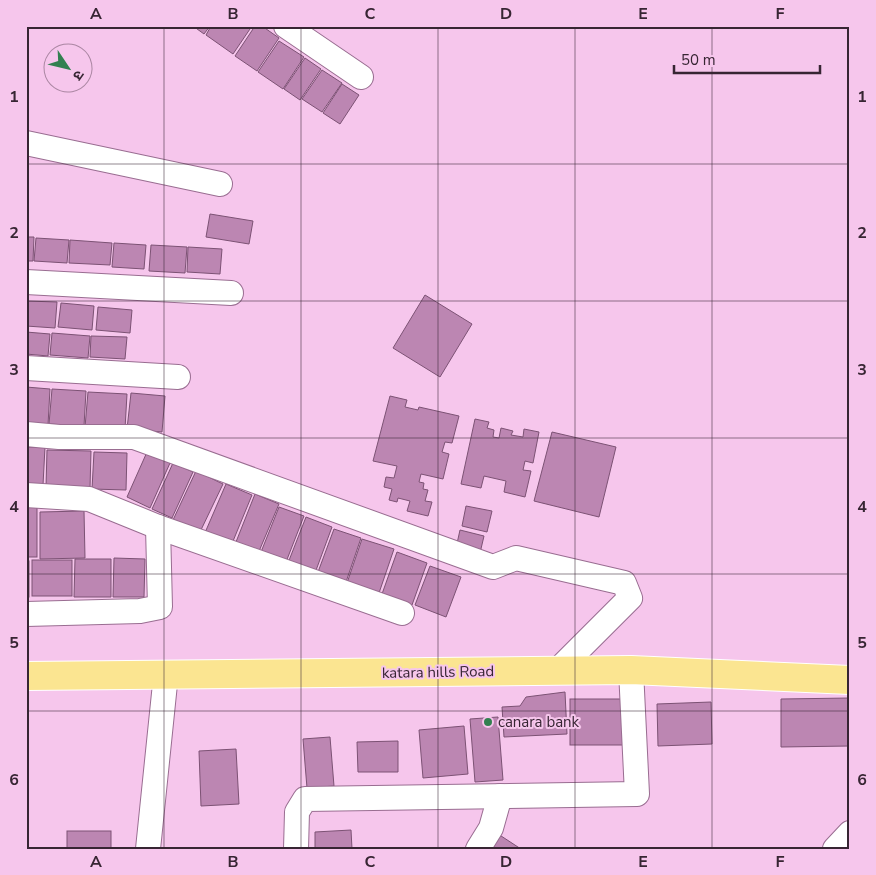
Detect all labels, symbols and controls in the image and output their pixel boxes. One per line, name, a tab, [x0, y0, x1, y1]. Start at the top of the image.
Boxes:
text: A	[90, 3, 102, 25]
text: B	[227, 3, 239, 25]
text: C	[365, 3, 376, 25]
text: D	[500, 3, 512, 25]
text: E	[638, 3, 648, 25]
text: F	[776, 3, 785, 25]
north arrow	[42, 42, 92, 92]
scale bar	[674, 42, 820, 74]
text: 50 m	[681, 50, 716, 70]
text: उ	[68, 66, 88, 85]
text: 1	[9, 86, 19, 108]
text: 1	[857, 86, 867, 108]
text: 2	[9, 222, 19, 244]
text: 2	[857, 222, 867, 244]
text: 3	[9, 359, 19, 381]
text: 3	[857, 359, 867, 381]
text: 4	[9, 496, 19, 518]
text: 4	[857, 496, 867, 518]
text: 5	[9, 632, 19, 654]
text: 5	[857, 632, 867, 654]
street label: katara hills Road	[382, 661, 494, 683]
place label: canara bank	[498, 712, 580, 732]
marker: canara bank	[482, 716, 494, 728]
text: 6	[9, 769, 19, 791]
text: 6	[857, 769, 867, 791]
text: A	[90, 851, 102, 873]
text: B	[227, 851, 239, 873]
text: C	[365, 851, 376, 873]
text: D	[500, 851, 512, 873]
text: E	[638, 851, 648, 873]
text: F	[776, 851, 785, 873]

